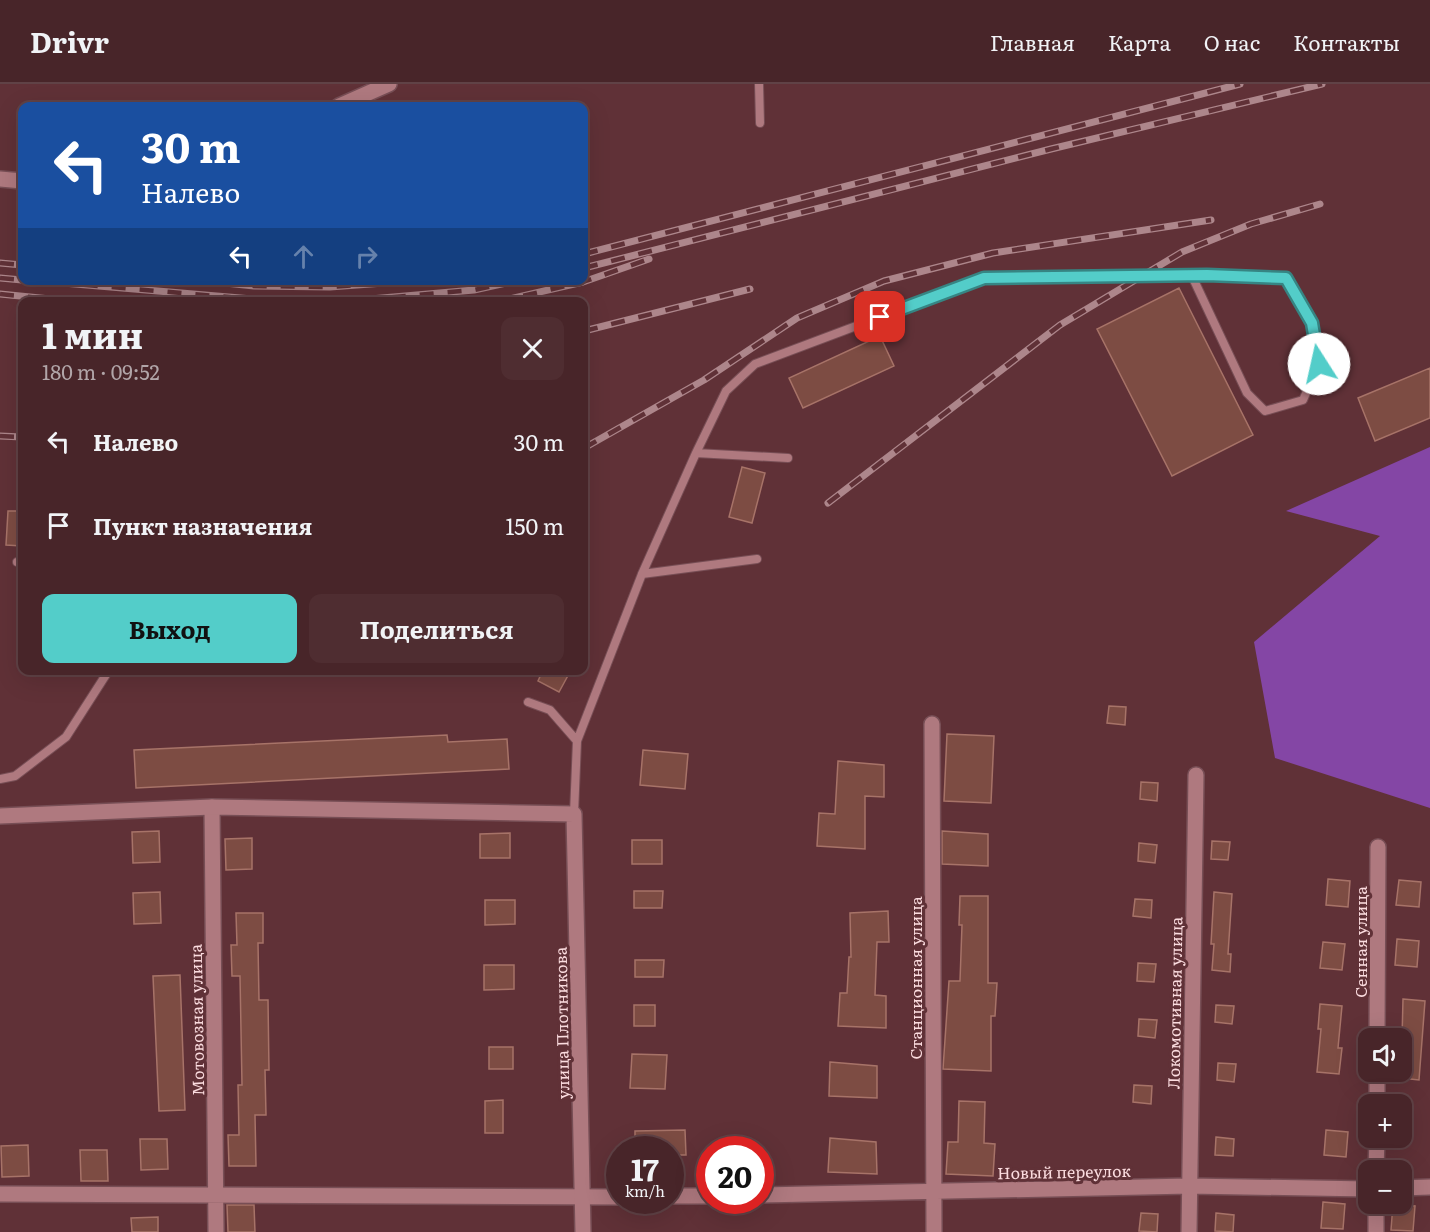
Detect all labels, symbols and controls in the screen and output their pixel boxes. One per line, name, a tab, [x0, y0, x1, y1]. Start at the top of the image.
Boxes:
text: Drivr	[30, 20, 109, 62]
text: Главная	[990, 26, 1075, 57]
text: Карта	[1108, 26, 1171, 57]
text: О нас	[1204, 26, 1260, 57]
text: Контакты	[1293, 26, 1400, 57]
text: 30 m	[141, 114, 241, 176]
icon: left	[42, 126, 120, 204]
text: Налево	[141, 171, 240, 211]
icon: left	[224, 240, 257, 273]
icon: ahead	[287, 240, 320, 273]
icon: right	[350, 240, 383, 273]
pin	[854, 291, 905, 342]
icon: arrive	[863, 300, 896, 333]
text: 1 мин	[42, 307, 143, 360]
button: close	[501, 317, 564, 380]
position arrow	[1287, 332, 1351, 396]
text: 180 m · 09:52	[42, 356, 160, 386]
icon: left	[42, 425, 75, 458]
text: Налево	[93, 425, 178, 458]
text: 30 m	[514, 425, 564, 458]
icon: arrive	[42, 509, 75, 542]
text: Пункт назначения	[93, 509, 312, 542]
text: 150 m	[505, 509, 564, 542]
button: Выход	[42, 594, 297, 663]
button: Поделиться	[309, 594, 564, 663]
street label: Сенная улица	[1348, 886, 1372, 998]
street label: Станционная улица	[903, 896, 927, 1060]
street label: Локомотивная улица	[1160, 916, 1188, 1089]
street label: Мотовозная улица	[183, 944, 209, 1096]
street label: улица Плотникова	[548, 946, 574, 1099]
map controls	[1358, 1028, 1412, 1214]
button: sound	[1358, 1028, 1412, 1082]
button: +	[1358, 1094, 1412, 1148]
speed limit sign: 20	[696, 1136, 774, 1214]
text: 17	[631, 1146, 659, 1190]
street label: Новый переулок	[997, 1158, 1132, 1184]
button: −	[1358, 1160, 1412, 1214]
text: km/h	[625, 1179, 665, 1202]

